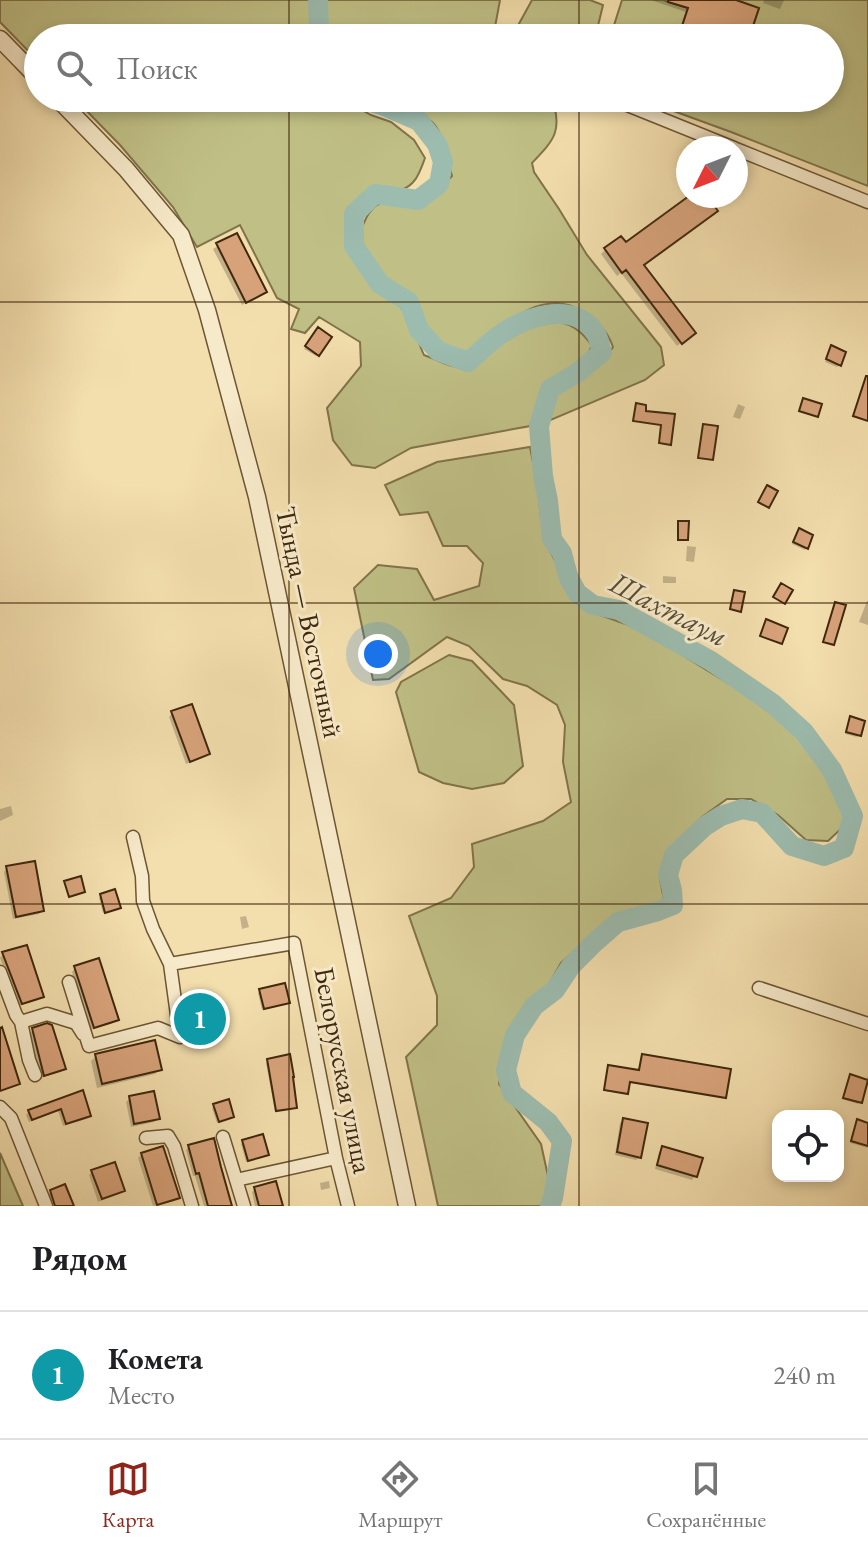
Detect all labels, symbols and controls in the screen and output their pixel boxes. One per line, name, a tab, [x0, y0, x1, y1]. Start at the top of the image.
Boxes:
search box	[24, 24, 844, 112]
icon: search	[52, 46, 96, 90]
text: Поиск	[116, 49, 198, 88]
north arrow	[676, 136, 748, 208]
street label: Тында — Восточный	[268, 503, 352, 741]
water label: Шахтаум	[602, 562, 735, 655]
your location	[358, 634, 398, 674]
street label: Белорусская улица	[306, 964, 382, 1177]
pin: 1	[174, 989, 226, 1049]
map controls	[772, 1110, 844, 1182]
button: locate	[772, 1110, 844, 1182]
text: Рядом	[32, 1236, 127, 1280]
text: Комета	[108, 1339, 203, 1378]
text: 1	[51, 1358, 65, 1392]
text: 240 m	[773, 1358, 836, 1392]
text: Место	[108, 1378, 175, 1412]
tab: Карта	[102, 1457, 154, 1534]
tab: Маршрут	[358, 1457, 442, 1534]
tab: Сохранённые	[646, 1457, 766, 1534]

